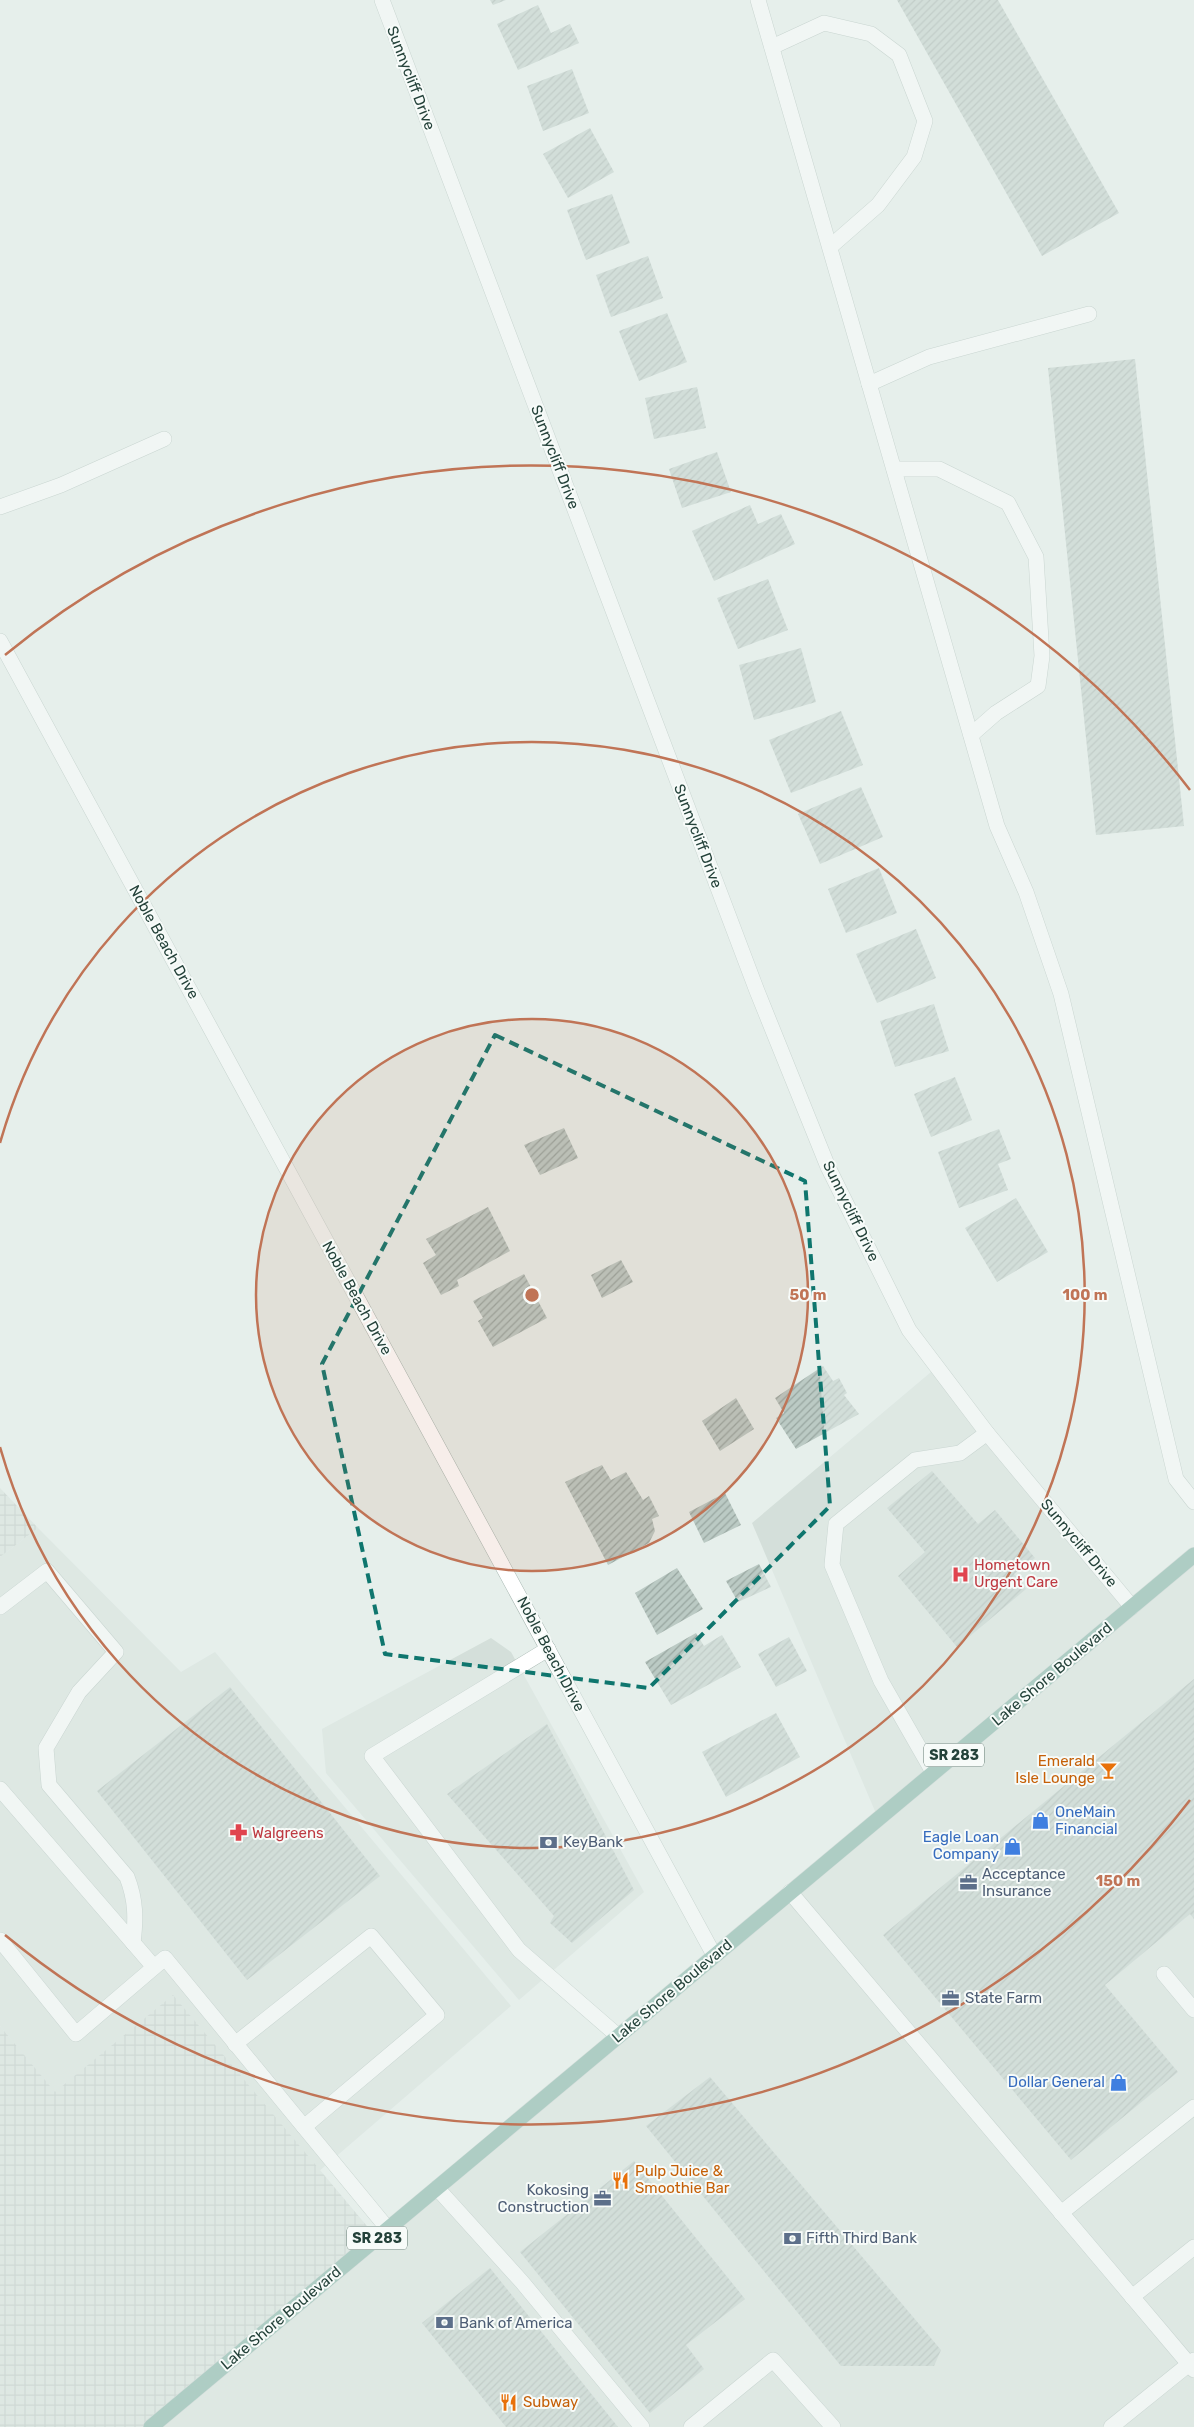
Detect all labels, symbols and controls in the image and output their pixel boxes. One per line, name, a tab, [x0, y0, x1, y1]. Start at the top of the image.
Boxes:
street label: Sunnycliff Drive	[383, 24, 439, 132]
street label: Sunnycliff Drive	[527, 403, 583, 511]
street label: Sunnycliff Drive	[670, 782, 726, 890]
street label: Noble Beach Drive	[125, 882, 203, 1002]
street label: Sunnycliff Drive	[819, 1158, 883, 1264]
street label: Noble Beach Drive	[318, 1238, 396, 1358]
centre of rings	[523, 1286, 541, 1304]
text: 50 m	[790, 1286, 826, 1304]
text: 100 m	[1063, 1286, 1107, 1304]
street label: Sunnycliff Drive	[1037, 1495, 1121, 1591]
place label: Hometown Urgent Care	[974, 1556, 1058, 1591]
hospital icon: Hometown Urgent Care	[950, 1564, 970, 1584]
street label: Noble Beach Drive	[513, 1593, 589, 1715]
street label: Lake Shore Boulevard	[988, 1619, 1116, 1729]
road number: SR 283	[924, 1744, 984, 1766]
place label: Emerald Isle Lounge	[1015, 1752, 1095, 1787]
bar icon: Emerald Isle Lounge	[1099, 1760, 1119, 1780]
place label: OneMain Financial	[1055, 1803, 1118, 1838]
shop icon: OneMain Financial	[1031, 1811, 1051, 1831]
pharmacy icon: Walgreens	[228, 1823, 248, 1843]
place label: Walgreens	[252, 1824, 324, 1842]
place label: Eagle Loan Company	[923, 1828, 999, 1863]
bank icon: KeyBank	[539, 1832, 559, 1852]
place label: KeyBank	[563, 1833, 623, 1851]
shop icon: Eagle Loan Company	[1003, 1836, 1023, 1856]
place label: Acceptance Insurance	[982, 1865, 1066, 1900]
text: 150 m	[1096, 1872, 1140, 1890]
office icon: Acceptance Insurance	[958, 1873, 978, 1893]
street label: Lake Shore Boulevard	[608, 1936, 736, 2046]
office icon: State Farm	[941, 1988, 961, 2008]
place label: State Farm	[965, 1989, 1042, 2007]
shop icon: Dollar General	[1109, 2072, 1129, 2092]
place label: Dollar General	[1008, 2073, 1105, 2091]
place label: Pulp Juice & Smoothie Bar	[635, 2162, 730, 2197]
restaurant icon: Pulp Juice & Smoothie Bar	[611, 2170, 631, 2190]
place label: Kokosing Construction	[498, 2181, 589, 2216]
office icon: Kokosing Construction	[593, 2189, 613, 2209]
road number: SR 283	[347, 2226, 407, 2250]
bank icon: Fifth Third Bank	[782, 2228, 802, 2248]
place label: Fifth Third Bank	[806, 2229, 917, 2247]
street label: Lake Shore Boulevard	[217, 2263, 345, 2373]
bank icon: Bank of America	[435, 2313, 455, 2333]
place label: Bank of America	[459, 2314, 573, 2332]
restaurant icon: Subway	[499, 2392, 519, 2412]
place label: Subway	[523, 2393, 578, 2411]

